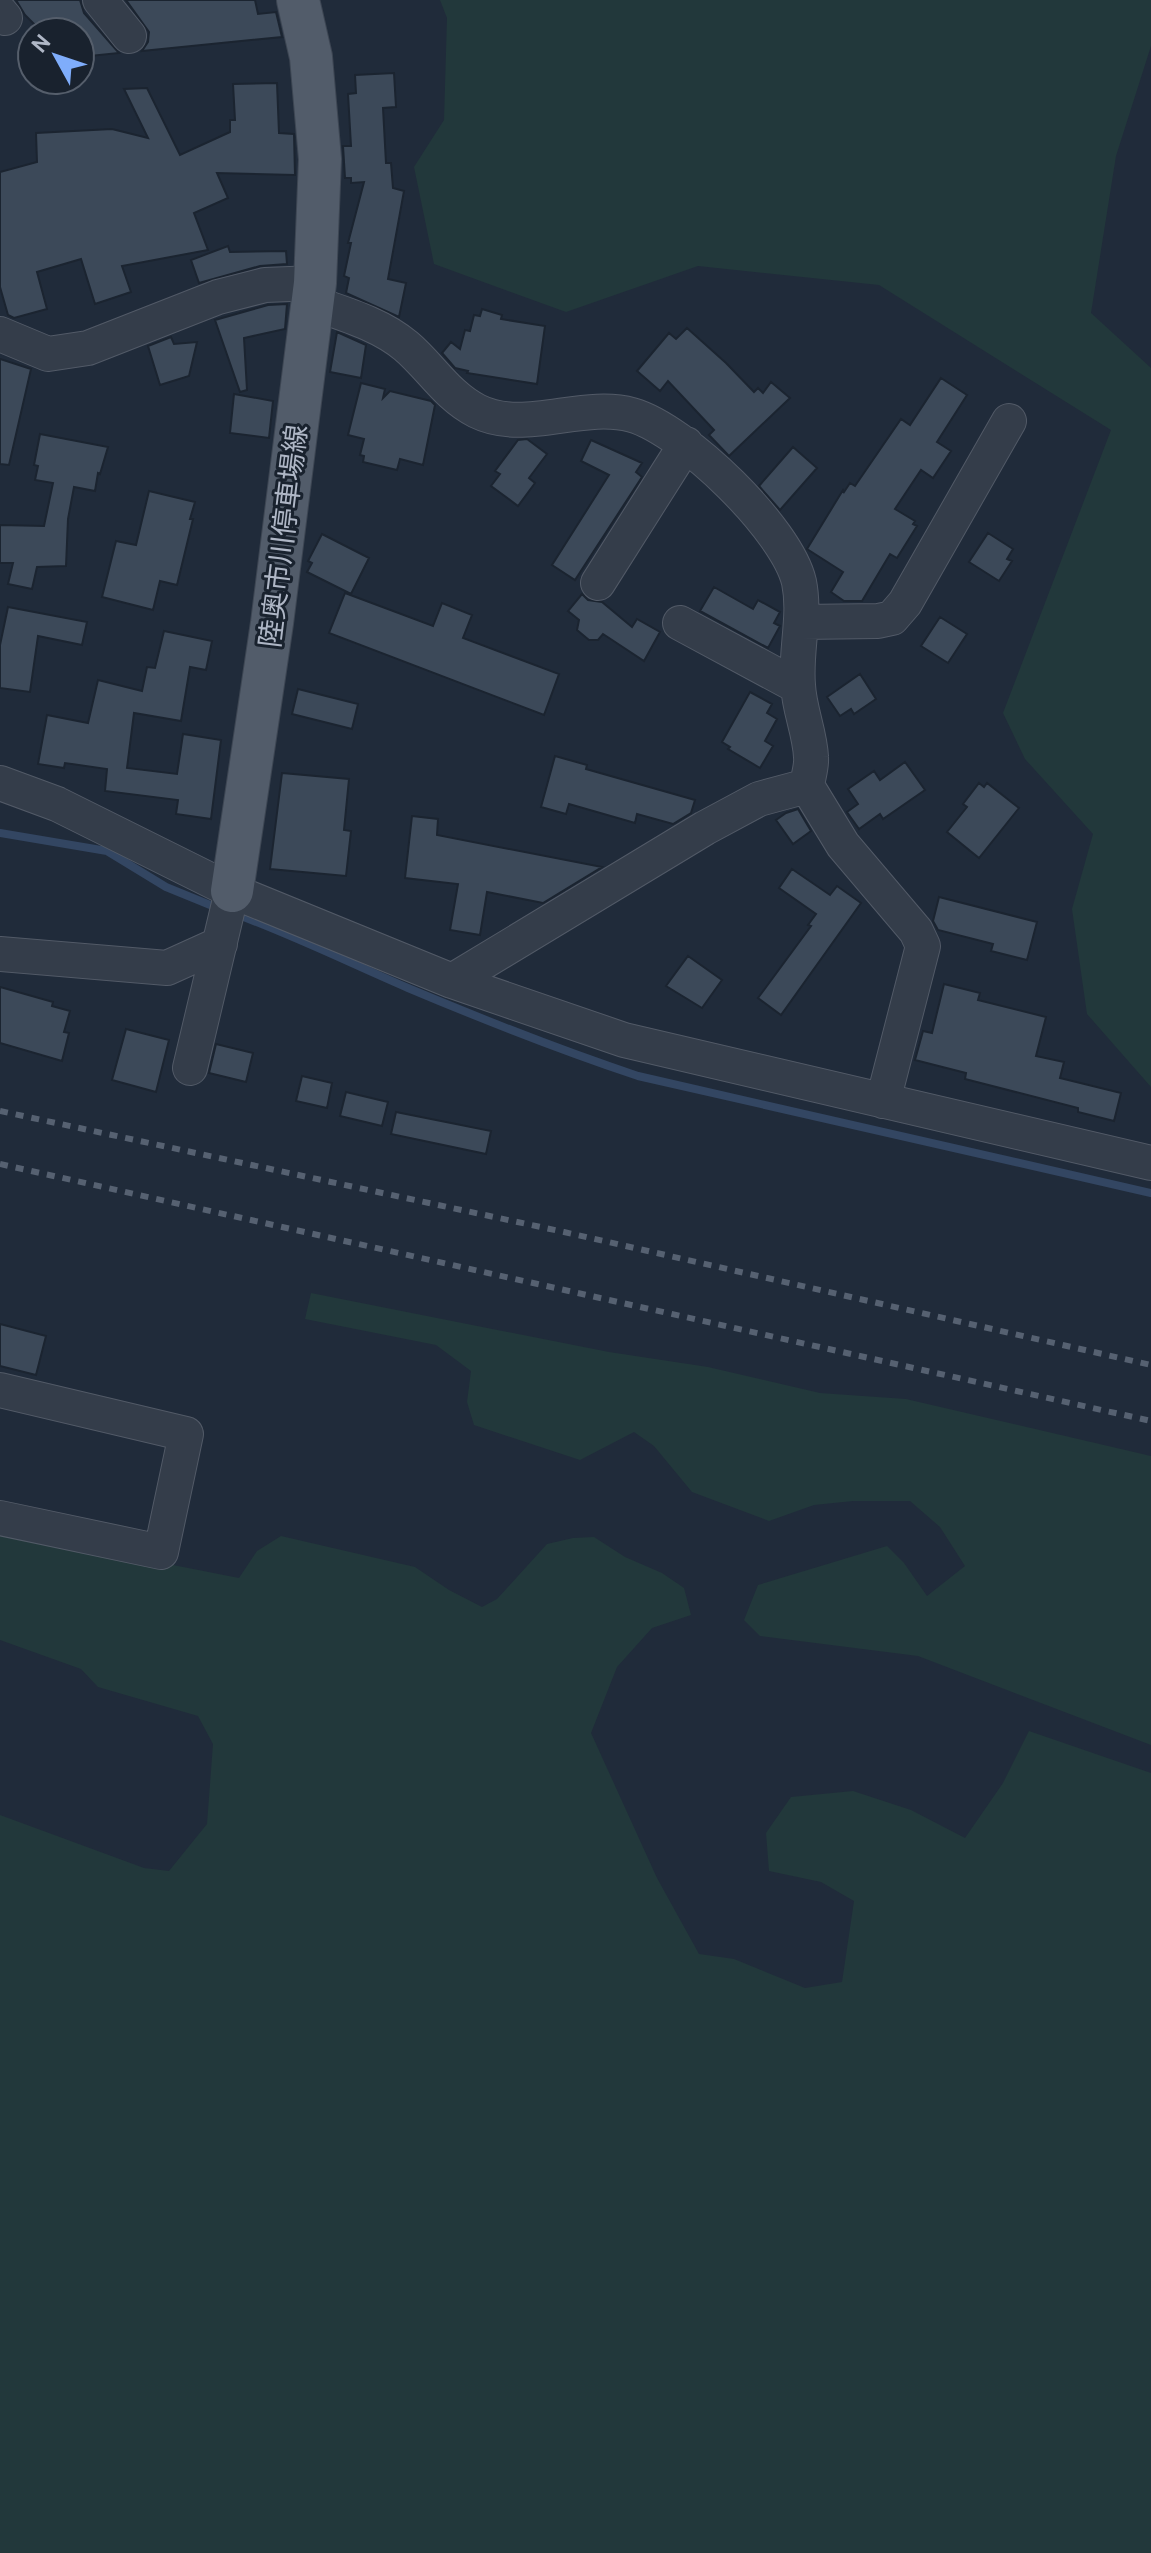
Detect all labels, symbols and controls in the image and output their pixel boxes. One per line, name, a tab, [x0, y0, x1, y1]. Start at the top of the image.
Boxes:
north arrow	[16, 16, 96, 96]
text: N	[26, 29, 56, 58]
street label: 陸奥市川停車場線	[252, 423, 314, 649]

